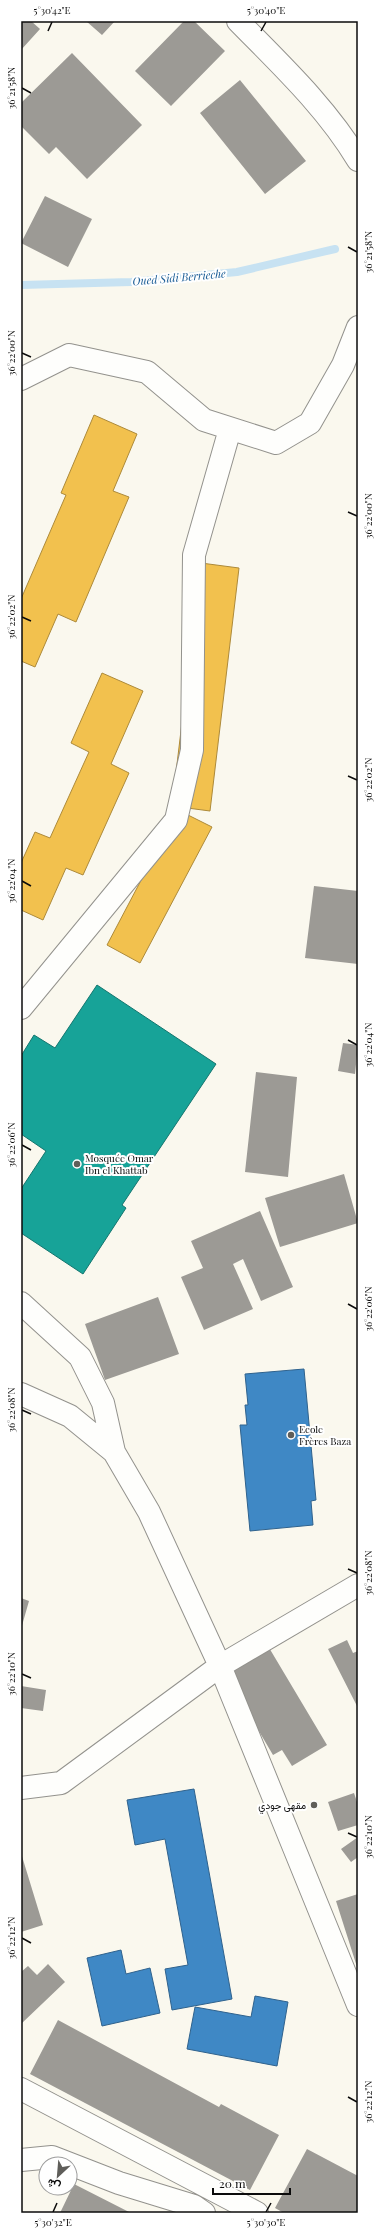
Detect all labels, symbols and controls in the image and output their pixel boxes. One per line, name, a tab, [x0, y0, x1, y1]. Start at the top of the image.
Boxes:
text: 5°30'42"E	[33, 3, 71, 17]
text: 5°30'40"E	[247, 3, 285, 17]
text: 36°21'58"N	[4, 67, 18, 109]
text: 36°21'58"N	[361, 231, 375, 273]
water label: Oued Sidi Berrieche	[132, 265, 227, 289]
text: 36°22'00"N	[4, 330, 18, 376]
text: 36°22'00"N	[361, 493, 375, 539]
text: 36°22'02"N	[4, 595, 18, 639]
text: 36°22'02"N	[361, 758, 375, 802]
text: 36°22'04"N	[4, 859, 18, 903]
text: 36°22'04"N	[361, 1023, 375, 1067]
text: 36°22'06"N	[4, 1123, 18, 1167]
place label: Mosquée Omar Ibn el Khattab	[85, 1151, 154, 1177]
marker: Mosquée Omar Ibn el Khattab	[72, 1159, 82, 1169]
text: 36°22'06"N	[361, 1287, 375, 1331]
text: 36°22'08"N	[4, 1387, 18, 1433]
place label: Ecole Frères Baza	[299, 1422, 351, 1448]
marker: Ecole Frères Baza	[286, 1430, 296, 1440]
text: 36°22'08"N	[361, 1550, 375, 1596]
text: 36°22'10"N	[4, 1652, 18, 1696]
place label: مقهى جودي	[258, 1798, 306, 1814]
marker: مقهى جودي	[309, 1800, 319, 1810]
text: 36°22'10"N	[361, 1815, 375, 1859]
text: 36°22'12"N	[4, 1917, 18, 1959]
text: 36°22'12"N	[361, 2081, 375, 2123]
north arrow	[38, 2156, 78, 2196]
scale bar	[213, 2170, 290, 2196]
text: 20 m	[219, 2175, 246, 2191]
text: ش	[44, 2176, 63, 2195]
text: 5°30'32"E	[34, 2215, 72, 2229]
text: 5°30'30"E	[247, 2215, 285, 2229]

